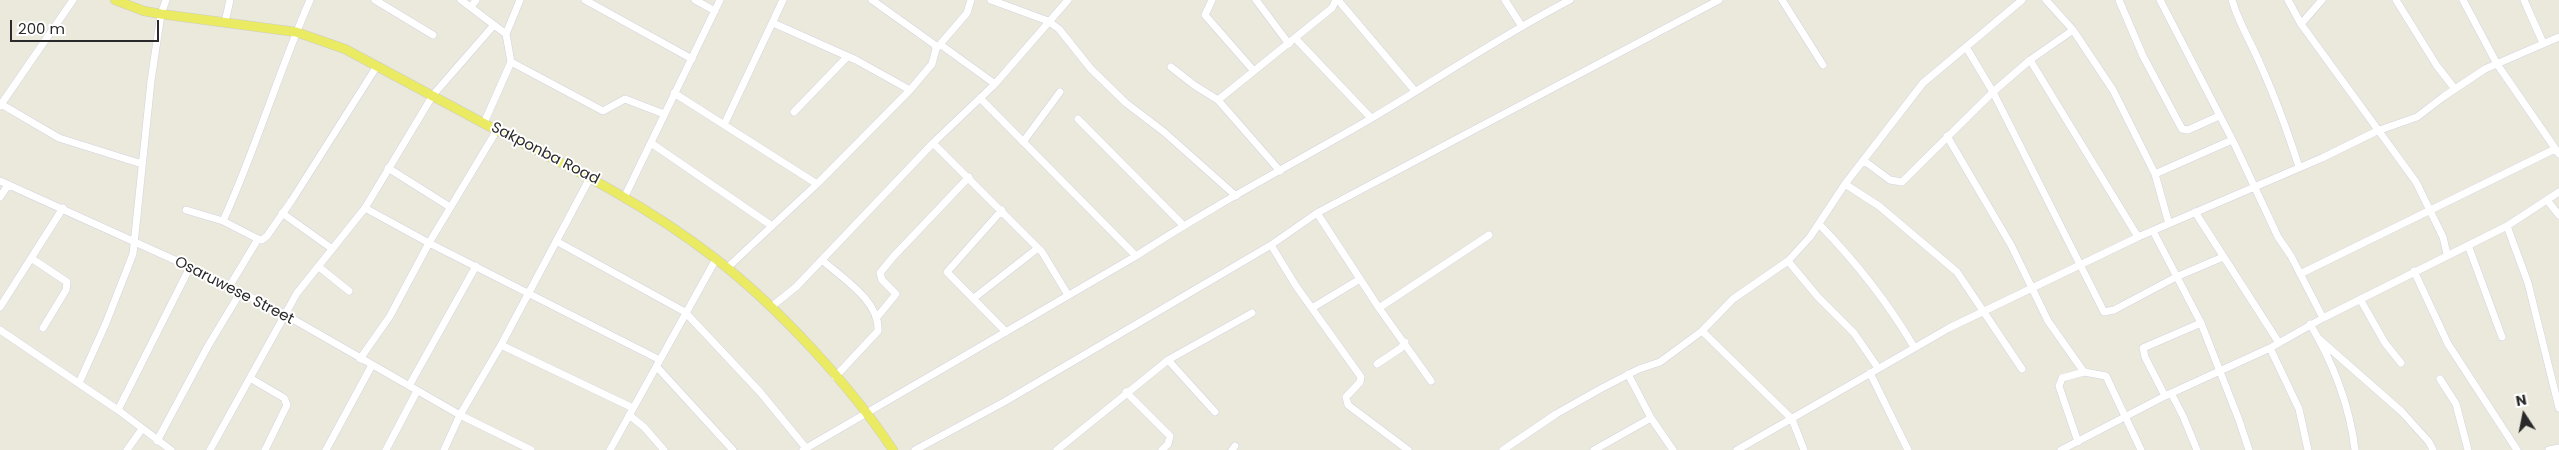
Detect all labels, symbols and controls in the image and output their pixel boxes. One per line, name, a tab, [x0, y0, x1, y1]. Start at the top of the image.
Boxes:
scale bar	[12, 10, 161, 42]
text: 200 m	[18, 18, 65, 39]
street label: Sakponba Road	[488, 119, 602, 189]
street label: Osaruwese Street	[171, 253, 297, 329]
text: N	[2514, 389, 2528, 411]
north arrow	[2499, 390, 2549, 440]

